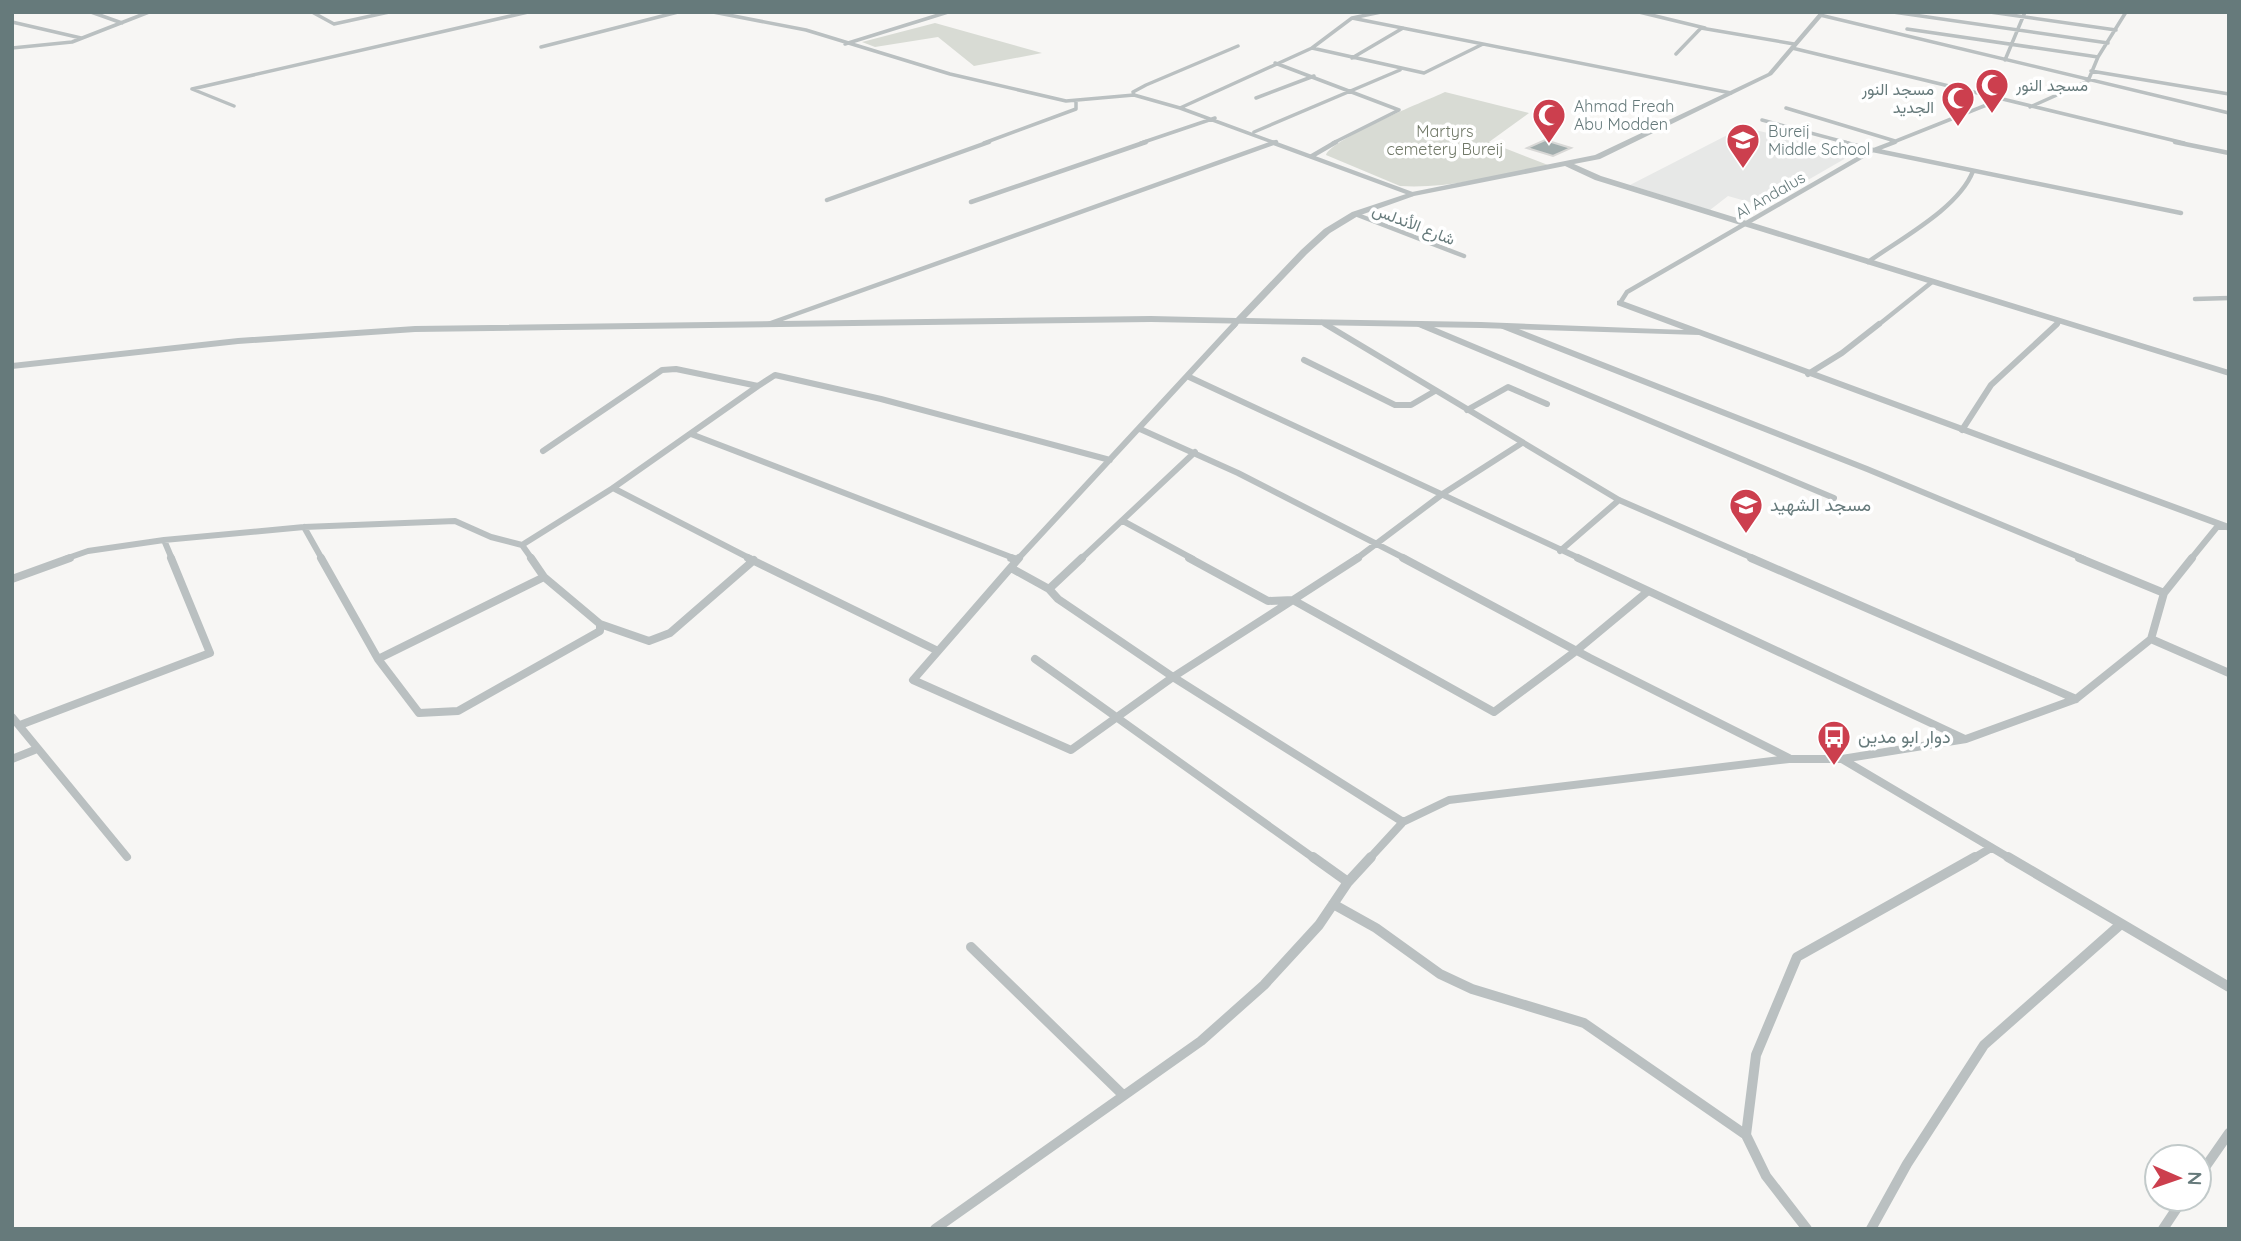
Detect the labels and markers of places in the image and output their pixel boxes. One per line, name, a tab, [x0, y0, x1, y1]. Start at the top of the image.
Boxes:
mosque icon: مسجد النور	[1973, 66, 2011, 115]
place label: مسجد النور	[2015, 75, 2088, 96]
place label: مسجد النور الجديد	[1861, 79, 1934, 117]
mosque icon: مسجد النور الجديد	[1939, 79, 1977, 128]
mosque icon: Ahmad Freah Abu Modden	[1530, 96, 1568, 145]
place label: Ahmad Freah Abu Modden	[1574, 96, 1674, 134]
school or university icon: Bureij Middle School	[1724, 121, 1762, 170]
place label: Bureij Middle School	[1768, 121, 1870, 159]
school or university icon: مسجد الشهيد	[1727, 486, 1765, 535]
place label: مسجد الشهيد	[1770, 493, 1871, 516]
bus stop icon: دوار ابو مدين	[1815, 718, 1853, 767]
place label: دوار ابو مدين	[1858, 725, 1951, 748]

